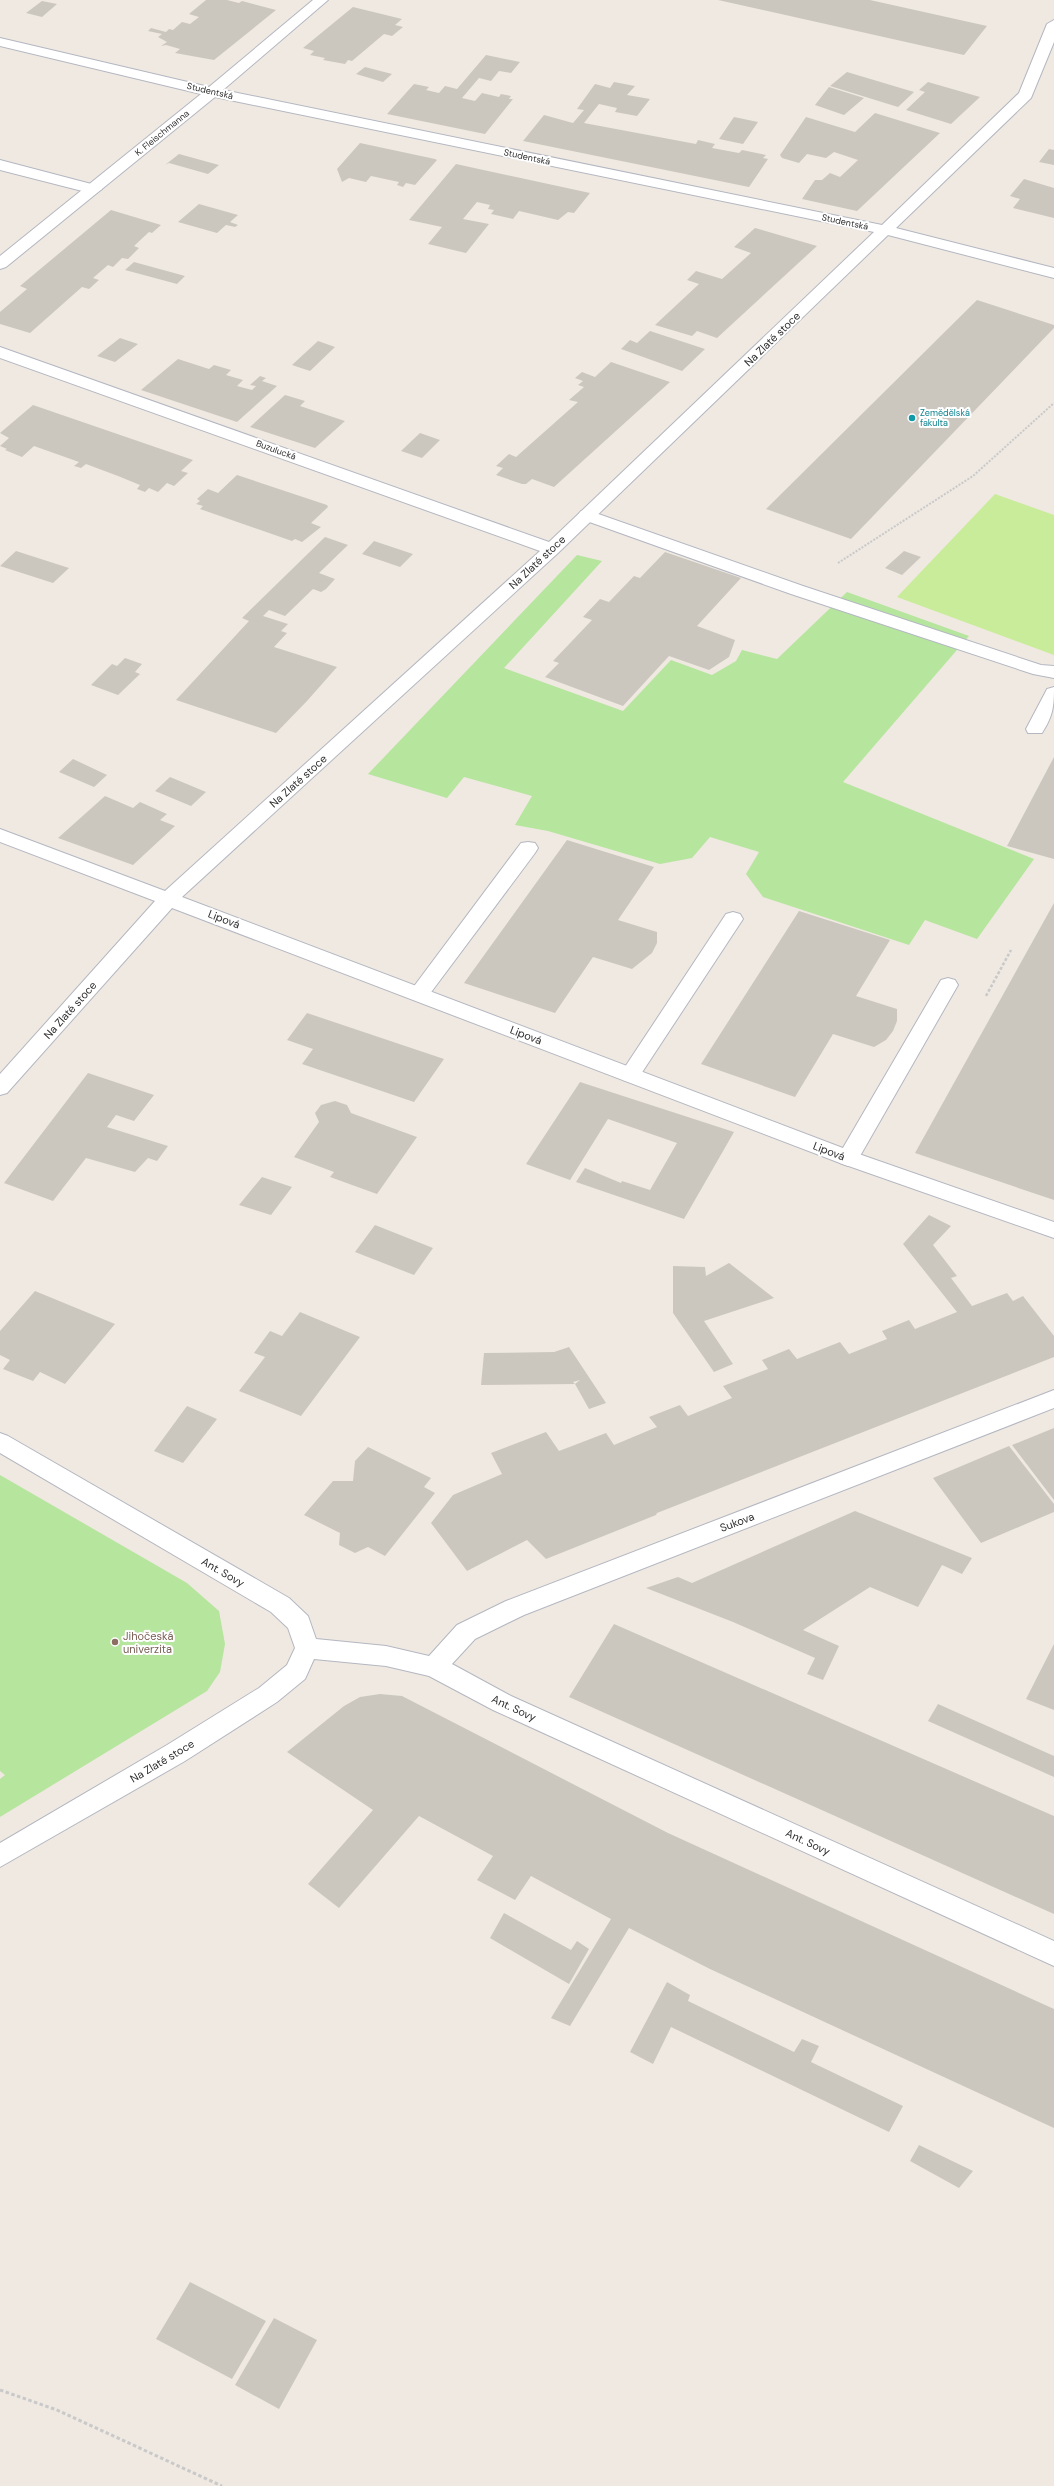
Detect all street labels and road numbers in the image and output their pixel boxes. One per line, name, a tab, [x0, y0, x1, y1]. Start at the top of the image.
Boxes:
street label: Studentská	[186, 80, 234, 102]
street label: K. Fleischmanna	[132, 107, 192, 159]
street label: Studentská	[503, 146, 551, 168]
street label: Studentská	[821, 211, 869, 233]
street label: Na Zlaté stoce	[741, 309, 803, 369]
street label: Buzulucká	[254, 437, 298, 463]
street label: Na Zlaté stoce	[506, 532, 568, 592]
street label: Na Zlaté stoce	[266, 752, 330, 810]
street label: Lipová	[206, 907, 242, 931]
street label: Na Zlaté stoce	[41, 978, 99, 1042]
street label: Lipová	[508, 1023, 544, 1047]
street label: Lipová	[811, 1139, 847, 1163]
street label: Sukova	[718, 1509, 756, 1535]
street label: Ant. Sovy	[199, 1554, 247, 1590]
street label: Ant. Sovy	[489, 1692, 539, 1724]
street label: Na Zlaté stoce	[127, 1736, 197, 1786]
street label: Ant. Sovy	[783, 1826, 833, 1858]

